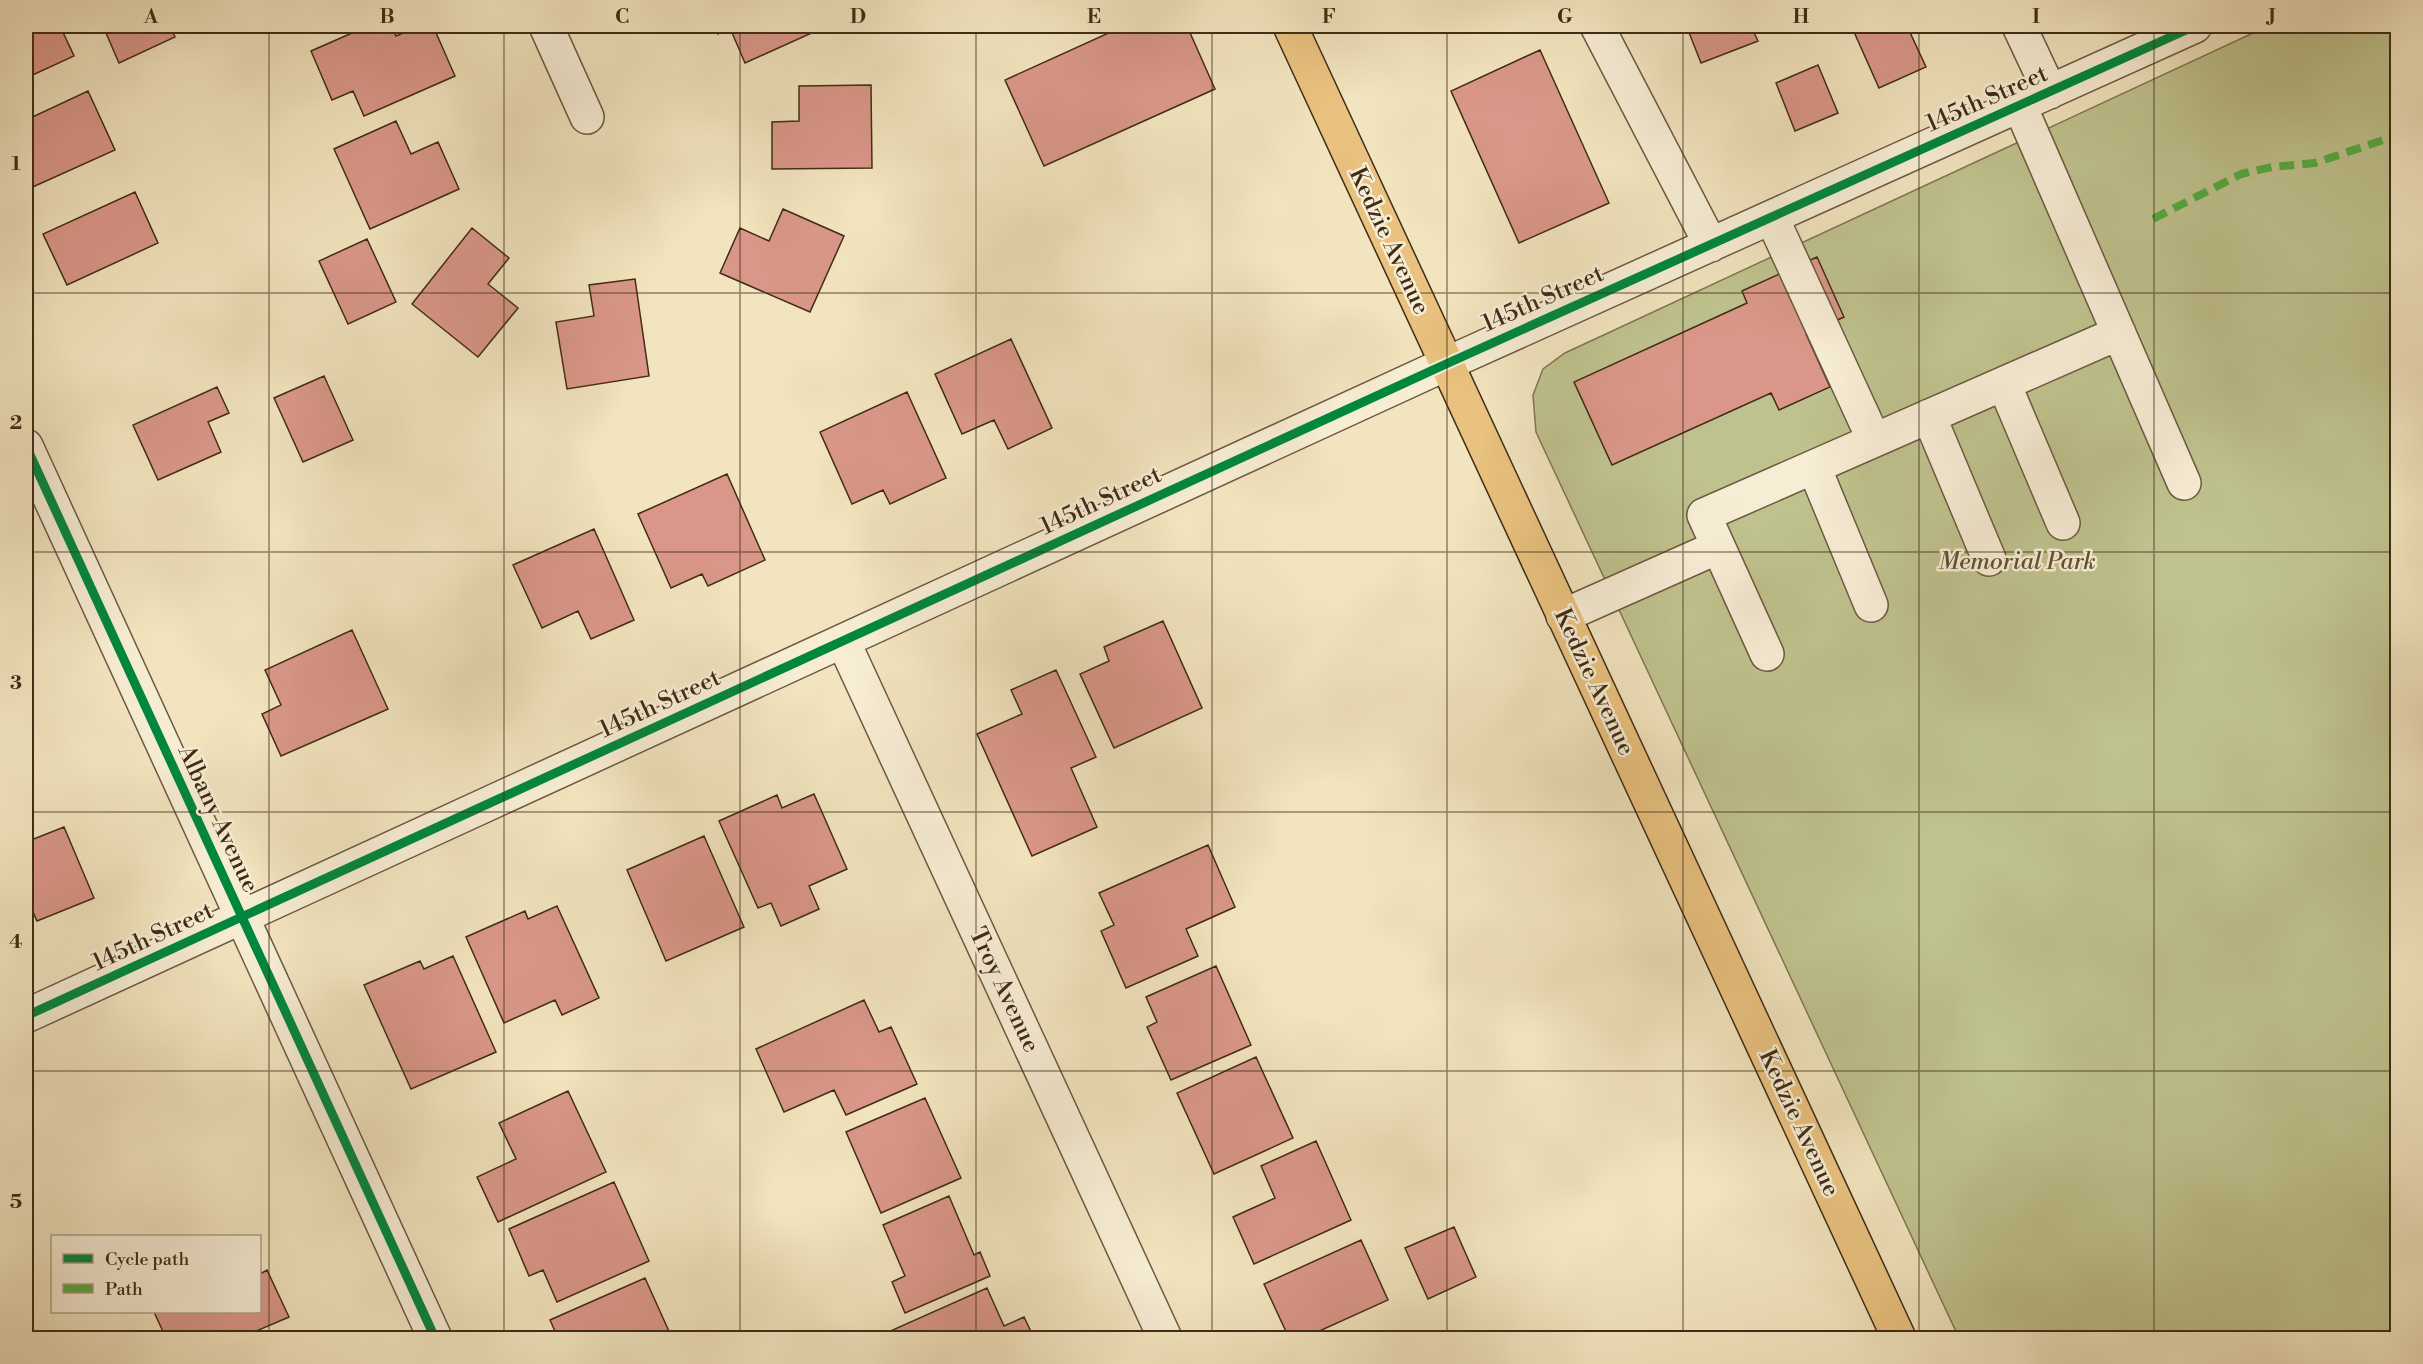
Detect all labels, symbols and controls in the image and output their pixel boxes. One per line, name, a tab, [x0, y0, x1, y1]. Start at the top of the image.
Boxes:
text: A	[143, 5, 159, 30]
text: B	[379, 5, 395, 30]
text: C	[615, 5, 629, 30]
text: D	[850, 5, 866, 30]
text: E	[1087, 5, 1101, 30]
text: F	[1322, 5, 1336, 30]
text: G	[1557, 5, 1573, 30]
text: H	[1793, 5, 1810, 30]
text: I	[2032, 5, 2040, 30]
text: J	[2265, 5, 2276, 30]
street label: 145th Street	[1921, 59, 2053, 139]
text: 1	[11, 152, 21, 177]
street label: Kedzie Avenue	[1342, 163, 1436, 319]
street label: 145th Street	[1477, 259, 1609, 339]
text: 2	[10, 411, 22, 436]
street label: 145th Street	[1036, 460, 1167, 542]
park label: Memorial Park	[1938, 547, 2096, 577]
street label: Kedzie Avenue	[1547, 604, 1641, 760]
street label: 145th Street	[595, 663, 726, 745]
text: 3	[10, 671, 22, 696]
street label: Albany Avenue	[170, 740, 265, 897]
street label: 145th Street	[88, 896, 219, 978]
street label: Troy Avenue	[962, 923, 1046, 1057]
text: 4	[9, 930, 23, 955]
street label: Kedzie Avenue	[1752, 1045, 1846, 1201]
text: 5	[10, 1190, 22, 1215]
legend	[51, 1235, 261, 1313]
text: Cycle path	[105, 1248, 189, 1271]
text: Path	[105, 1278, 143, 1301]

